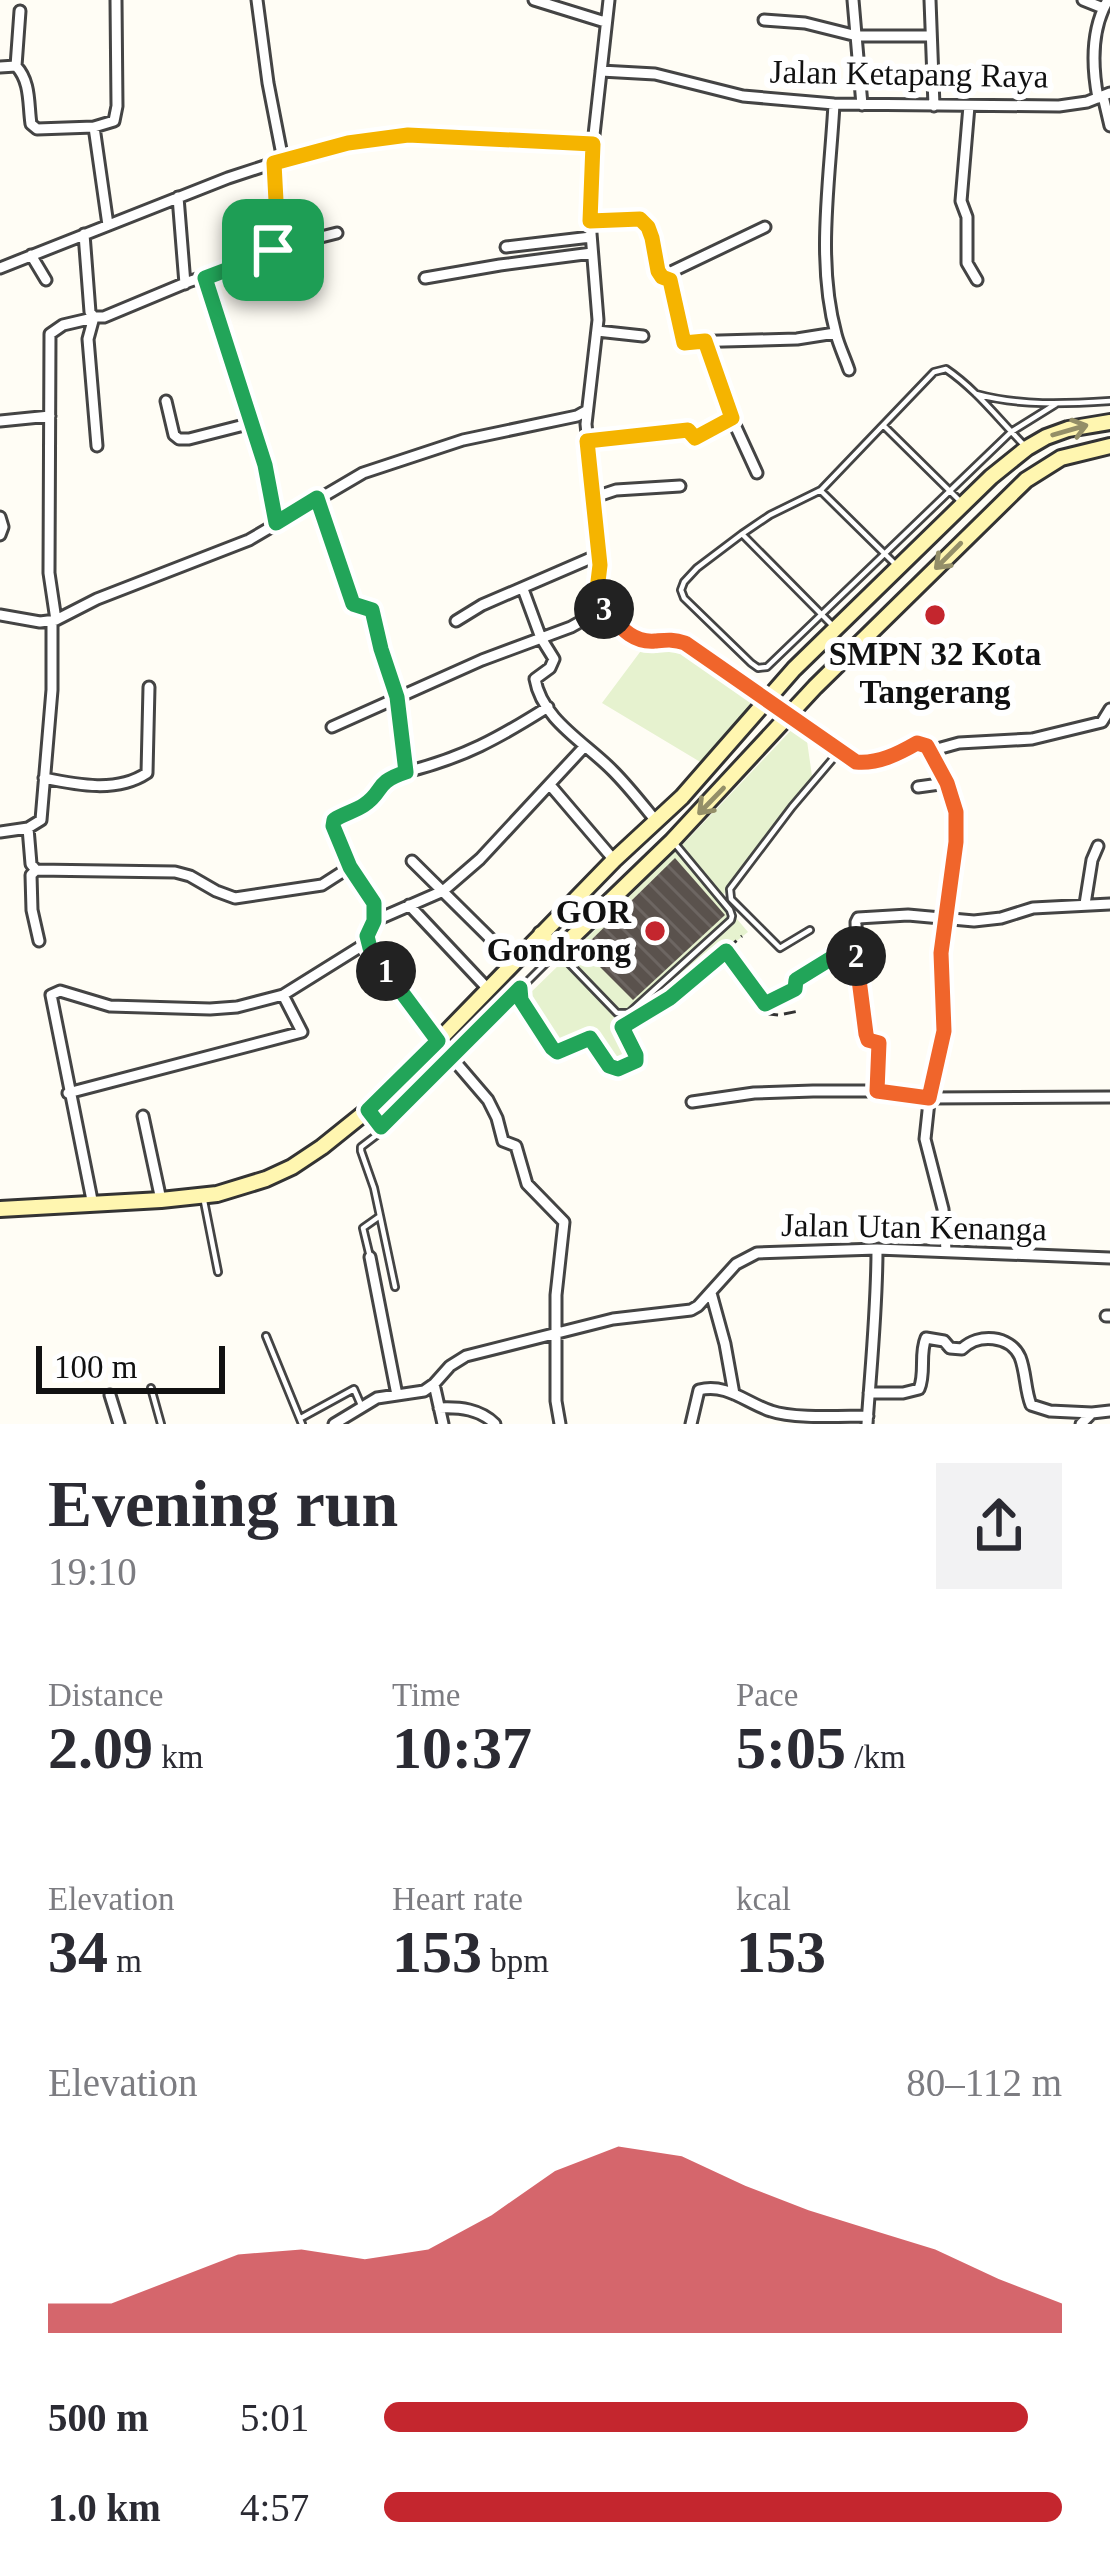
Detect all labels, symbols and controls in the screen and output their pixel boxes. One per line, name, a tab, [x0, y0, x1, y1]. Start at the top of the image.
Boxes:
street label: Jalan Ketapang Raya	[769, 54, 1049, 94]
pin	[222, 199, 324, 301]
icon: arrive	[240, 217, 306, 283]
one-way arrow	[1050, 417, 1088, 439]
one-way arrow	[934, 541, 963, 569]
pin: 3	[574, 579, 634, 639]
text: 3	[596, 591, 612, 627]
marker: SMPN 32 Kota Tangerang	[922, 602, 948, 628]
place label: SMPN 32 Kota Tangerang	[829, 636, 1041, 710]
one-way arrow	[697, 786, 725, 815]
place label: GOR Gondrong	[487, 894, 632, 968]
marker: GOR Gondrong	[642, 918, 668, 944]
pin: 2	[826, 926, 886, 986]
text: 2	[848, 938, 864, 974]
pin: 1	[356, 941, 416, 1001]
text: 1	[378, 953, 394, 989]
street label: Jalan Utan Kenanga	[781, 1207, 1048, 1247]
scale bar	[36, 1340, 225, 1393]
text: 100 m	[54, 1349, 137, 1385]
button: share	[936, 1463, 1062, 1589]
text: Evening run	[48, 1467, 398, 1540]
text: 19:10	[48, 1550, 137, 1593]
text: Distance	[48, 1677, 163, 1713]
text: Time	[392, 1677, 460, 1713]
text: Pace	[736, 1677, 798, 1713]
text: 2.09	[48, 1715, 153, 1781]
text: 10:37	[392, 1715, 532, 1781]
text: 5:05	[736, 1715, 846, 1781]
text: km	[153, 1739, 203, 1775]
text: /km	[846, 1739, 906, 1775]
text: Elevation	[48, 1881, 174, 1917]
text: Heart rate	[392, 1881, 523, 1917]
text: kcal	[736, 1881, 791, 1917]
text: 34	[48, 1919, 108, 1985]
text: 153	[392, 1919, 482, 1985]
text: 153	[736, 1919, 826, 1985]
text: m	[108, 1943, 142, 1979]
text: bpm	[482, 1943, 549, 1979]
text: Elevation	[48, 2061, 197, 2104]
text: 80–112 m	[906, 2061, 1062, 2104]
text: 500 m	[48, 2396, 149, 2439]
text: 5:01	[240, 2396, 309, 2439]
text: 1.0 km	[48, 2486, 161, 2529]
text: 4:57	[240, 2486, 309, 2529]

